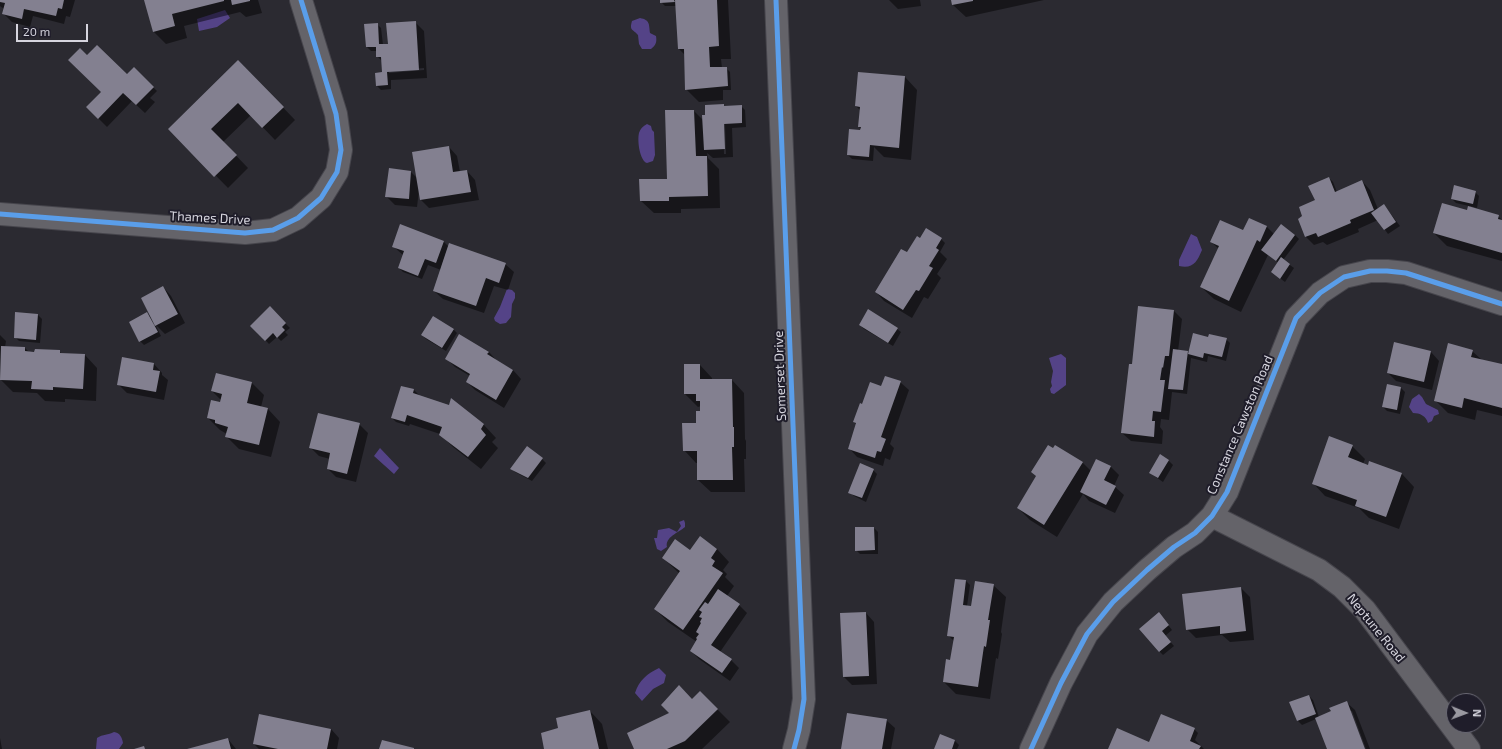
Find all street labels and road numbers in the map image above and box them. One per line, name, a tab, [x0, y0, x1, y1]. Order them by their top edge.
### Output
street label: Thames Drive	[169, 208, 251, 228]
street label: Somerset Drive	[771, 330, 789, 422]
street label: Constance Cawston Road	[1204, 353, 1276, 497]
street label: Neptune Road	[1344, 591, 1408, 665]

